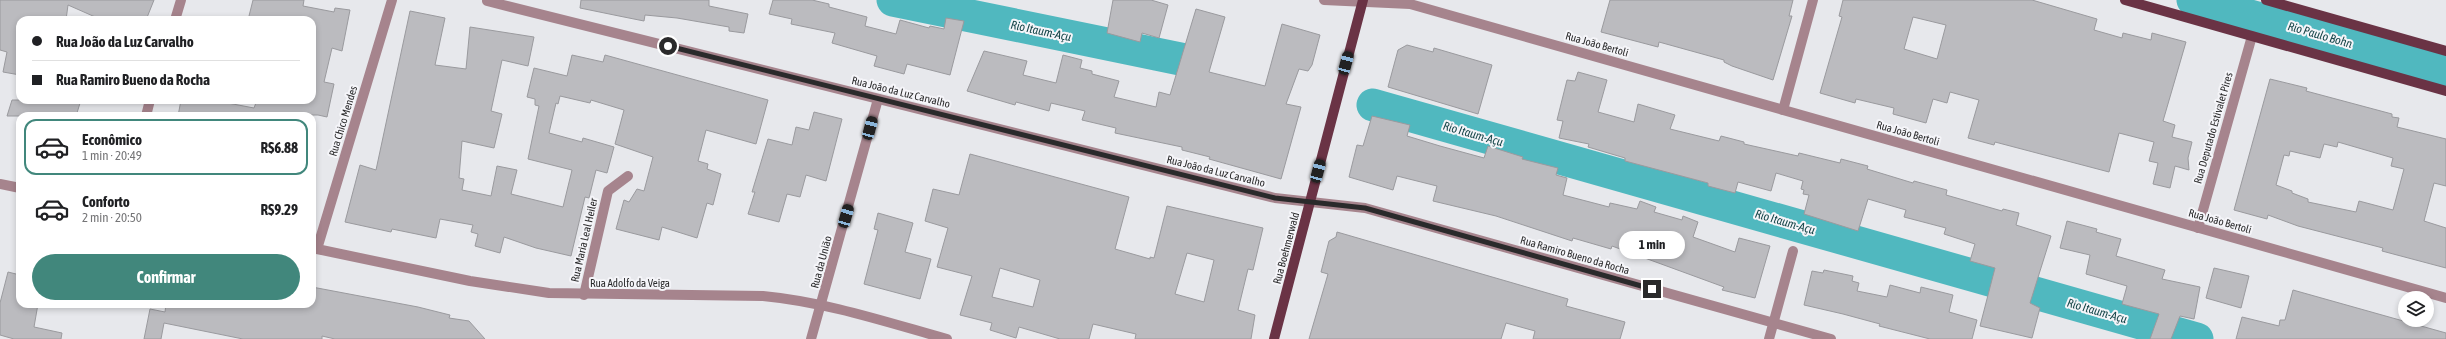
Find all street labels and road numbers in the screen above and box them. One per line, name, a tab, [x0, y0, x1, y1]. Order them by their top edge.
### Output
street label: Rua João Bertoli	[1564, 29, 1630, 59]
street label: Rua Deputado Estivalet Pires	[2191, 71, 2235, 185]
street label: Rua João da Luz Carvalho	[851, 74, 951, 110]
street label: Rua Chico Mendes	[327, 84, 359, 158]
street label: Rua João Bertoli	[1875, 118, 1941, 148]
street label: Rua João da Luz Carvalho	[1166, 153, 1266, 189]
street label: Rua Maria Leal Heiler	[568, 196, 600, 283]
street label: Rua João Bertoli	[2187, 206, 2253, 236]
street label: Rua Boehmerwald	[1271, 211, 1301, 285]
street label: Rua da União	[808, 234, 834, 290]
street label: Rua Ramiro Bueno da Rocha	[1519, 234, 1631, 276]
street label: Rua Adolfo da Veiga	[590, 277, 670, 289]

